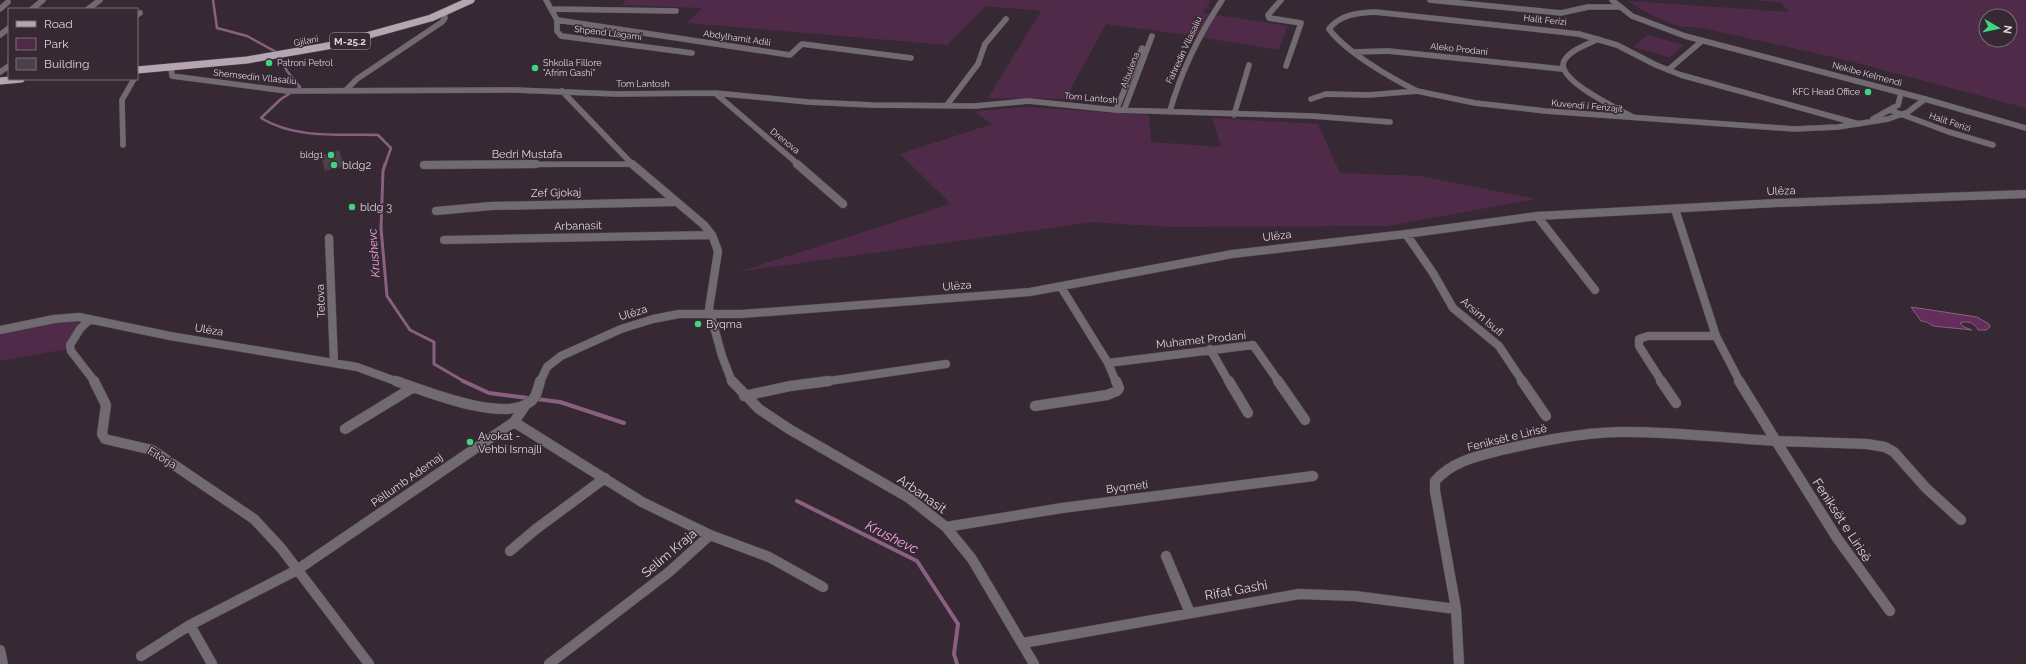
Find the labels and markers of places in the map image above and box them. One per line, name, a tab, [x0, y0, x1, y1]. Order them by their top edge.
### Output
marker: Patroni Petrol	[264, 58, 274, 68]
place label: Patroni Petrol	[277, 58, 333, 68]
place label: Shkolla Fillore "Afrim Gashi"	[543, 58, 602, 78]
marker: Shkolla Fillore "Afrim Gashi"	[530, 63, 540, 73]
place label: KFC Head Office	[1792, 87, 1861, 97]
marker: KFC Head Office	[1863, 87, 1873, 97]
place label: bldg1	[300, 150, 323, 160]
marker: bldg1	[326, 150, 336, 160]
place label: bldg2	[342, 159, 371, 172]
marker: bldg2	[329, 160, 339, 170]
place label: bldg 3	[360, 201, 392, 214]
marker: bldg 3	[347, 202, 357, 212]
place label: Byqma	[706, 318, 742, 331]
marker: Byqma	[693, 319, 703, 329]
place label: Avokat - Vehbi Ismajli	[478, 430, 542, 456]
marker: Avokat - Vehbi Ismajli	[465, 437, 475, 447]

